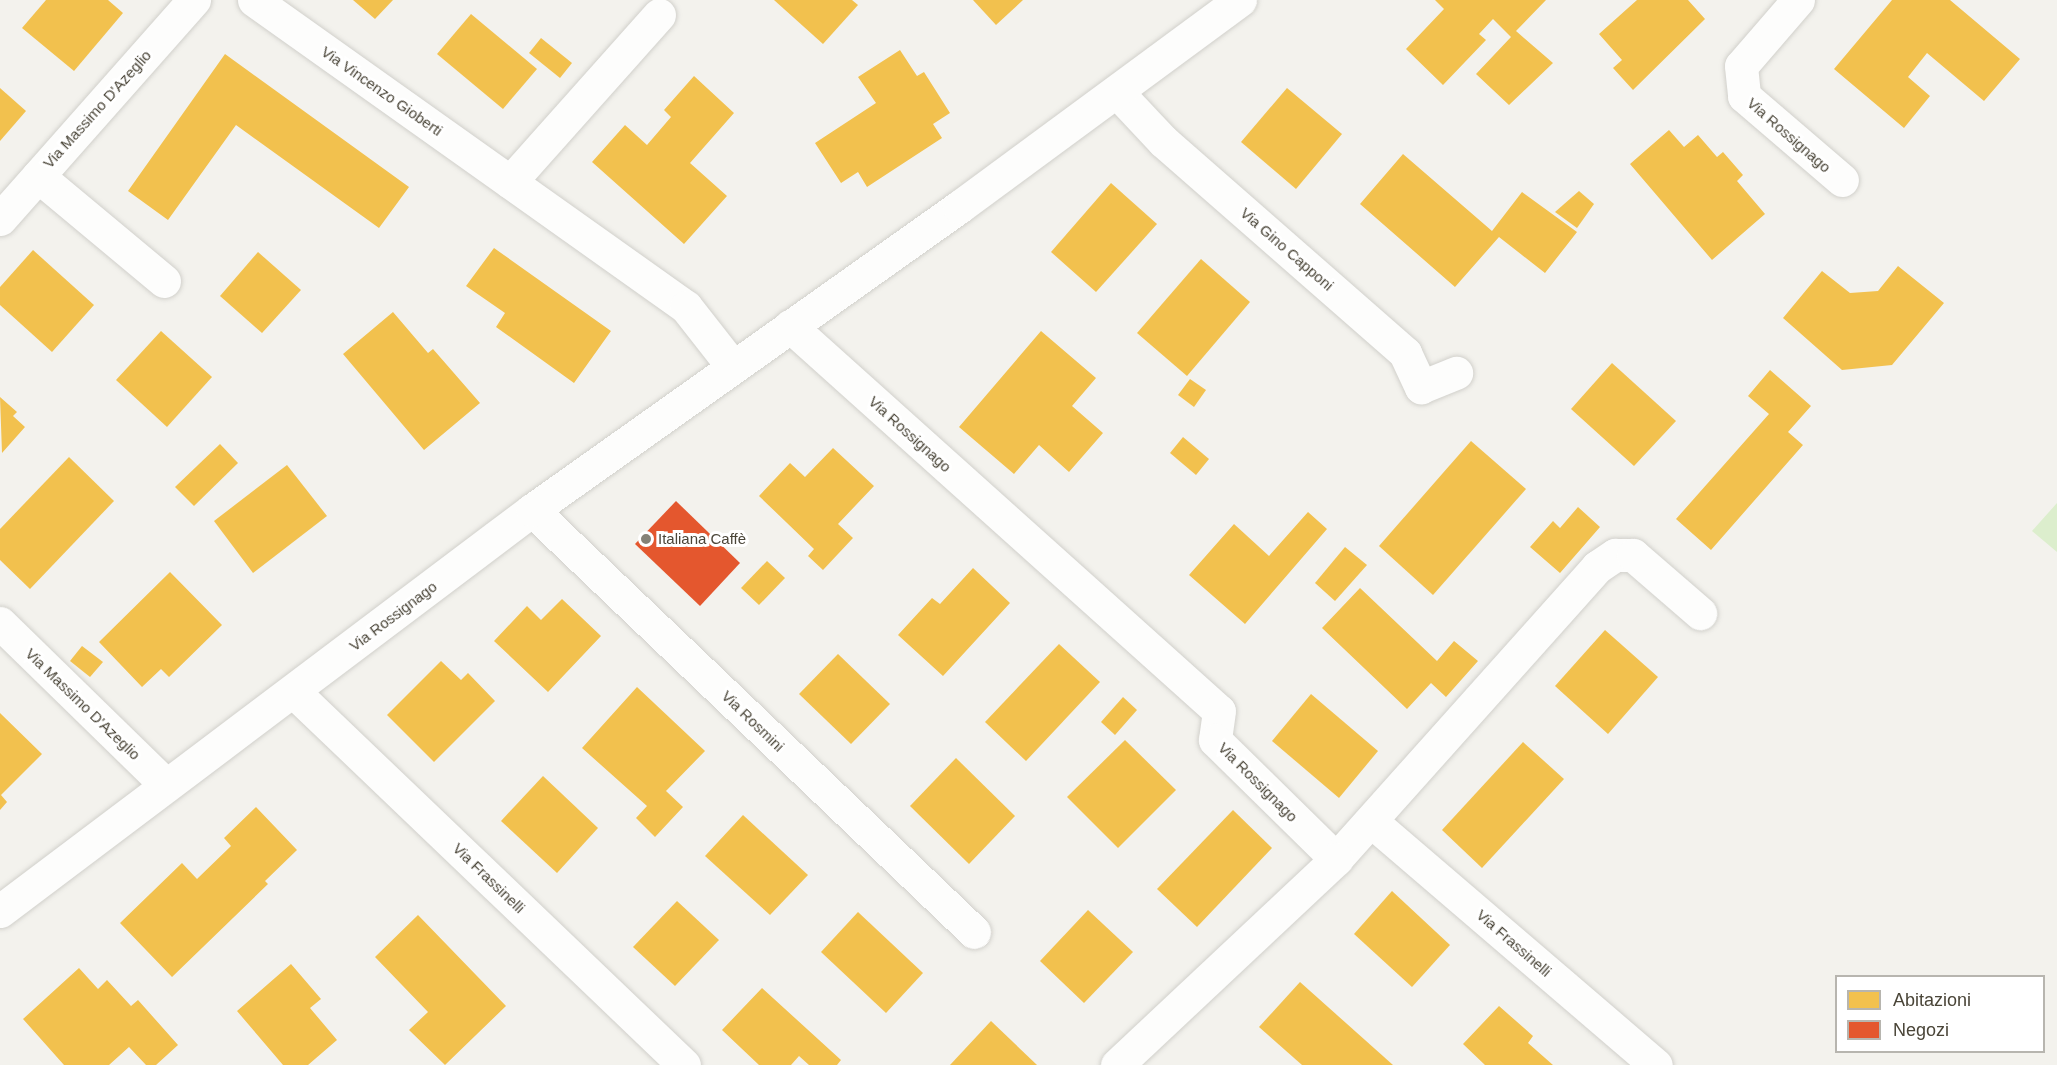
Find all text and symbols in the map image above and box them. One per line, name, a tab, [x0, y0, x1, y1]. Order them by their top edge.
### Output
street label: Via Vincenzo Gioberti	[318, 42, 446, 140]
street label: Via Massimo D'Azeglio	[39, 46, 155, 172]
street label: Via Rossignago	[1744, 94, 1834, 176]
street label: Via Gino Capponi	[1237, 204, 1337, 294]
street label: Via Rossignago	[865, 392, 955, 476]
place label: Italiana Caffè	[658, 530, 746, 548]
marker: Italiana Caffè	[639, 532, 653, 546]
street label: Via Rossignago	[346, 577, 440, 655]
street label: Via Massimo D'Azeglio	[22, 645, 144, 763]
street label: Via Rosmini	[718, 687, 788, 755]
street label: Via Rossignago	[1215, 739, 1301, 825]
street label: Via Frassinelli	[449, 839, 529, 917]
street label: Via Frassinelli	[1473, 906, 1555, 980]
legend	[1835, 975, 2045, 1053]
text: Abitazioni	[1893, 990, 1971, 1010]
text: Negozi	[1893, 1020, 1949, 1040]

